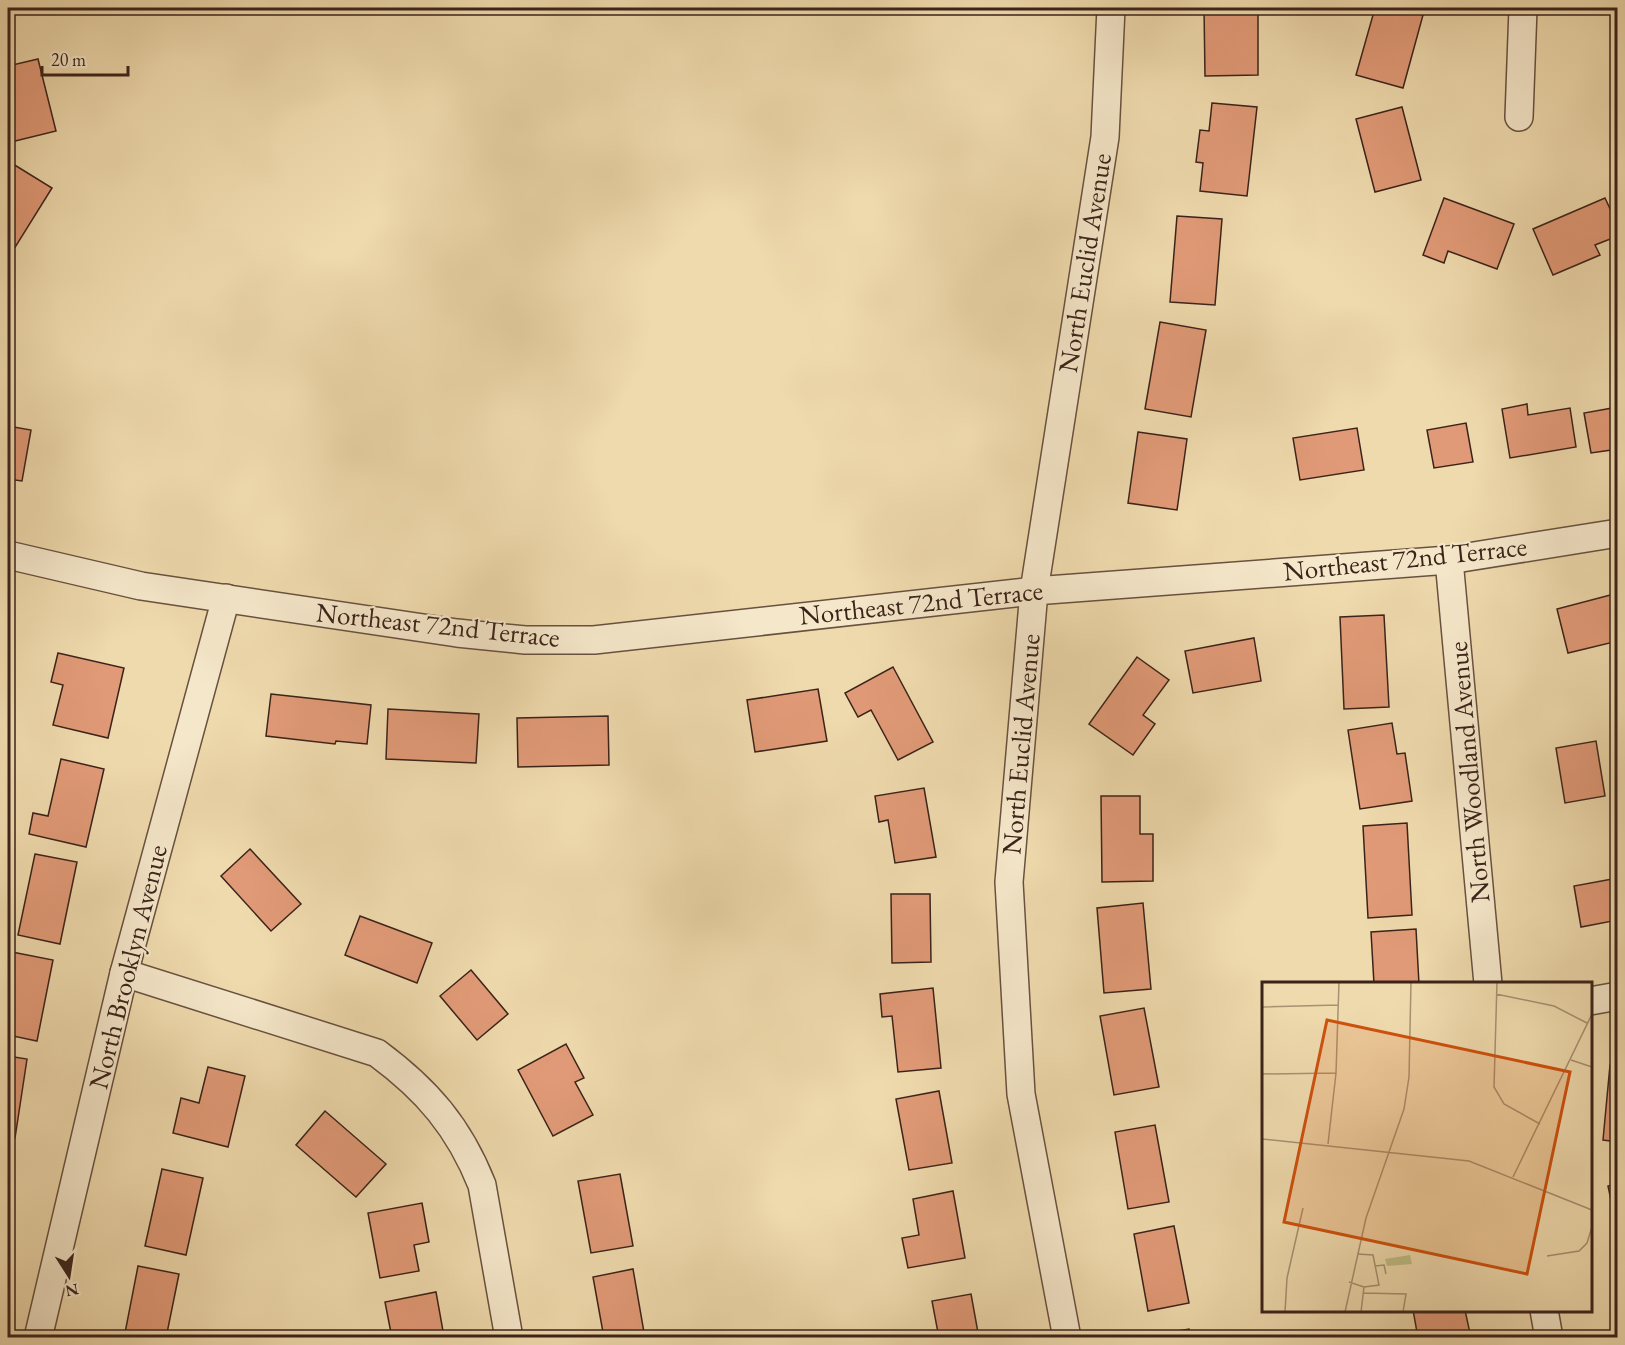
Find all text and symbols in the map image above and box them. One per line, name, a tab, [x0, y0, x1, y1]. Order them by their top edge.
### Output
scale bar	[42, 39, 128, 77]
text: 20 m	[51, 48, 86, 71]
street label: North Euclid Avenue	[1050, 151, 1119, 375]
street label: Northeast 72nd Terrace	[1281, 528, 1529, 589]
street label: Northeast 72nd Terrace	[797, 572, 1045, 633]
street label: Northeast 72nd Terrace	[314, 594, 562, 655]
street label: North Euclid Avenue	[993, 632, 1048, 856]
street label: North Woodland Avenue	[1440, 640, 1497, 904]
street label: North Brooklyn Avenue	[80, 841, 175, 1093]
inset map	[1262, 982, 1592, 1312]
north arrow	[39, 1246, 99, 1306]
text: N	[63, 1279, 81, 1302]

